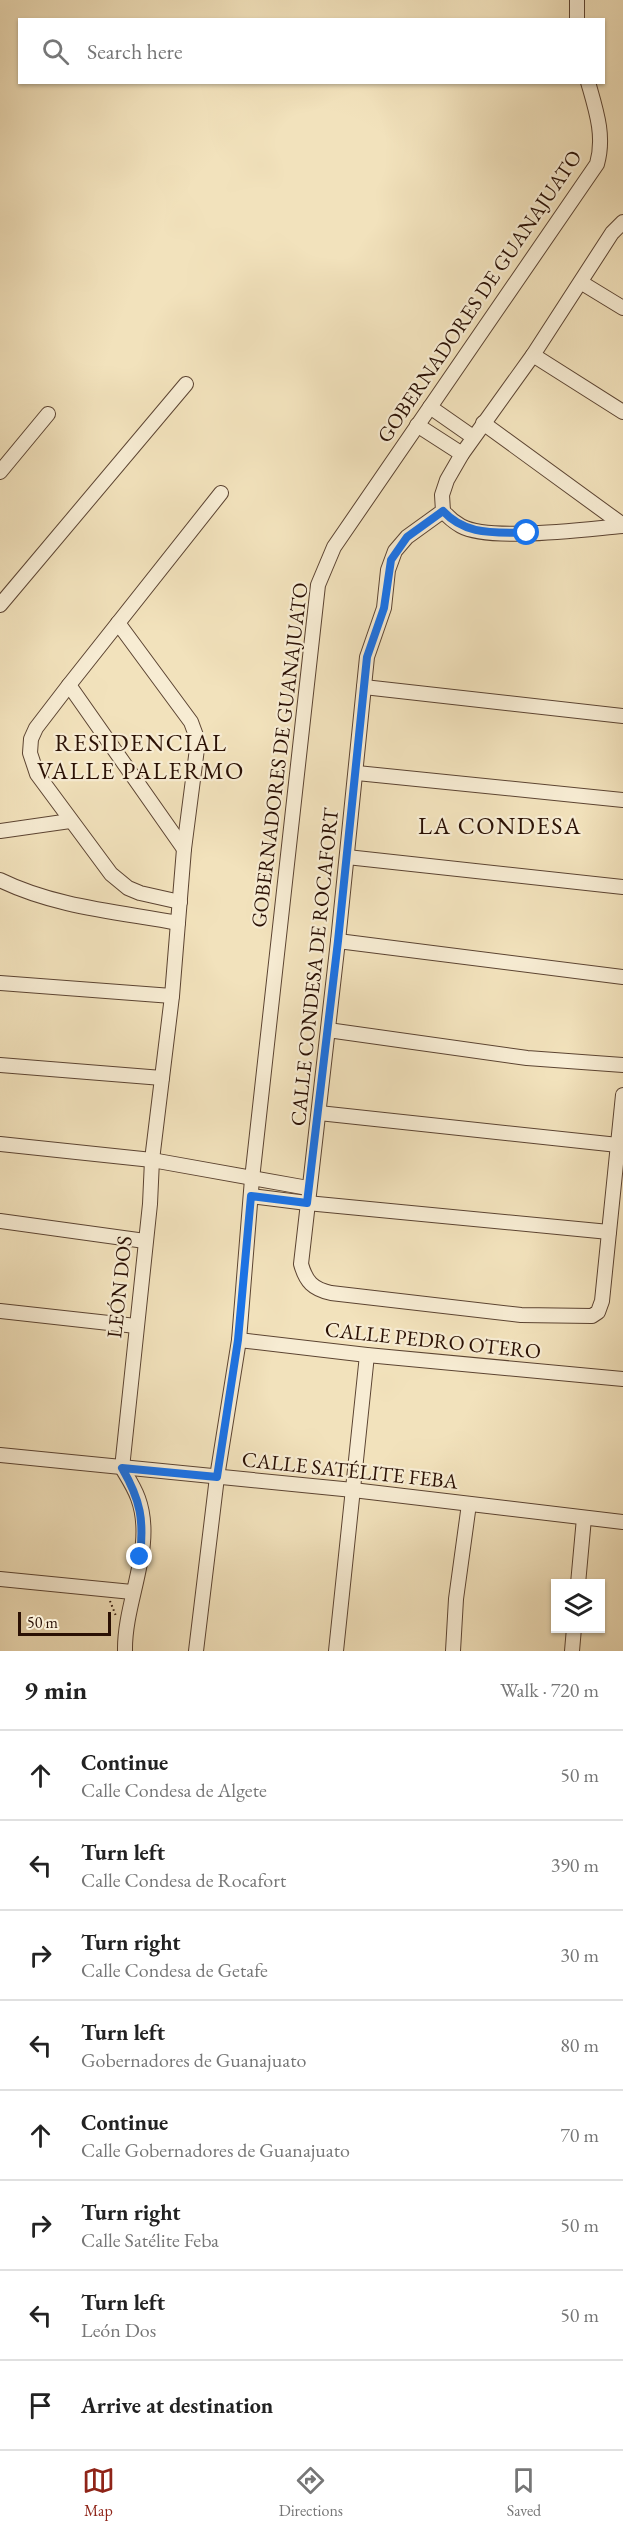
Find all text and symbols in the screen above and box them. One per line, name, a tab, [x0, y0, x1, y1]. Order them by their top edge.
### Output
search box	[18, 18, 605, 84]
icon: search	[39, 35, 72, 68]
text: Search here	[87, 37, 182, 66]
street label: GOBERNADORES DE GUANAJUATO	[371, 144, 587, 448]
route start	[513, 519, 539, 545]
street label: GOBERNADORES DE GUANAJUATO	[244, 581, 314, 929]
district label: RESIDENCIAL VALLE PALERMO	[37, 727, 245, 786]
street label: CALLE CONDESA DE ROCAFORT	[284, 806, 344, 1127]
district label: LA CONDESA	[418, 810, 582, 841]
street label: LEÓN DOS	[100, 1235, 138, 1339]
street label: CALLE PEDRO OTERO	[324, 1315, 542, 1365]
street label: CALLE SATÉLITE FEBA	[241, 1445, 460, 1495]
route end	[126, 1543, 152, 1569]
map controls	[551, 1579, 605, 1633]
button: layers	[551, 1579, 605, 1633]
scale bar	[18, 1609, 111, 1636]
text: 50 m	[27, 1612, 58, 1633]
text: 9 min	[24, 1673, 87, 1707]
text: Walk · 720 m	[500, 1677, 599, 1703]
text: Continue	[81, 1748, 168, 1777]
icon: ahead	[24, 1759, 57, 1792]
text: 50 m	[560, 1762, 599, 1788]
text: Calle Condesa de Algete	[81, 1777, 267, 1803]
text: Turn left	[81, 1838, 165, 1867]
icon: left	[24, 1849, 57, 1882]
text: 390 m	[551, 1852, 599, 1878]
text: Calle Condesa de Rocafort	[81, 1867, 286, 1893]
text: Turn right	[81, 1928, 180, 1957]
icon: right	[24, 1939, 57, 1972]
text: 30 m	[560, 1942, 599, 1968]
text: Calle Condesa de Getafe	[81, 1957, 268, 1983]
text: Turn left	[81, 2018, 165, 2047]
icon: left	[24, 2029, 57, 2062]
text: 80 m	[560, 2032, 599, 2058]
text: Gobernadores de Guanajuato	[81, 2047, 306, 2073]
text: Continue	[81, 2108, 168, 2137]
icon: ahead	[24, 2119, 57, 2152]
text: 70 m	[560, 2122, 599, 2148]
text: Calle Gobernadores de Guanajuato	[81, 2137, 350, 2163]
text: Turn right	[81, 2198, 180, 2227]
icon: right	[24, 2209, 57, 2242]
text: 50 m	[560, 2212, 599, 2238]
text: Calle Satélite Feba	[81, 2227, 219, 2253]
text: Turn left	[81, 2288, 165, 2317]
icon: left	[24, 2299, 57, 2332]
text: 50 m	[560, 2302, 599, 2328]
text: León Dos	[81, 2317, 156, 2343]
icon: arrive	[24, 2389, 57, 2422]
text: Arrive at destination	[81, 2391, 273, 2420]
tab: Map	[82, 2464, 115, 2521]
tab: Directions	[279, 2464, 343, 2521]
tab: Saved	[507, 2464, 541, 2521]

